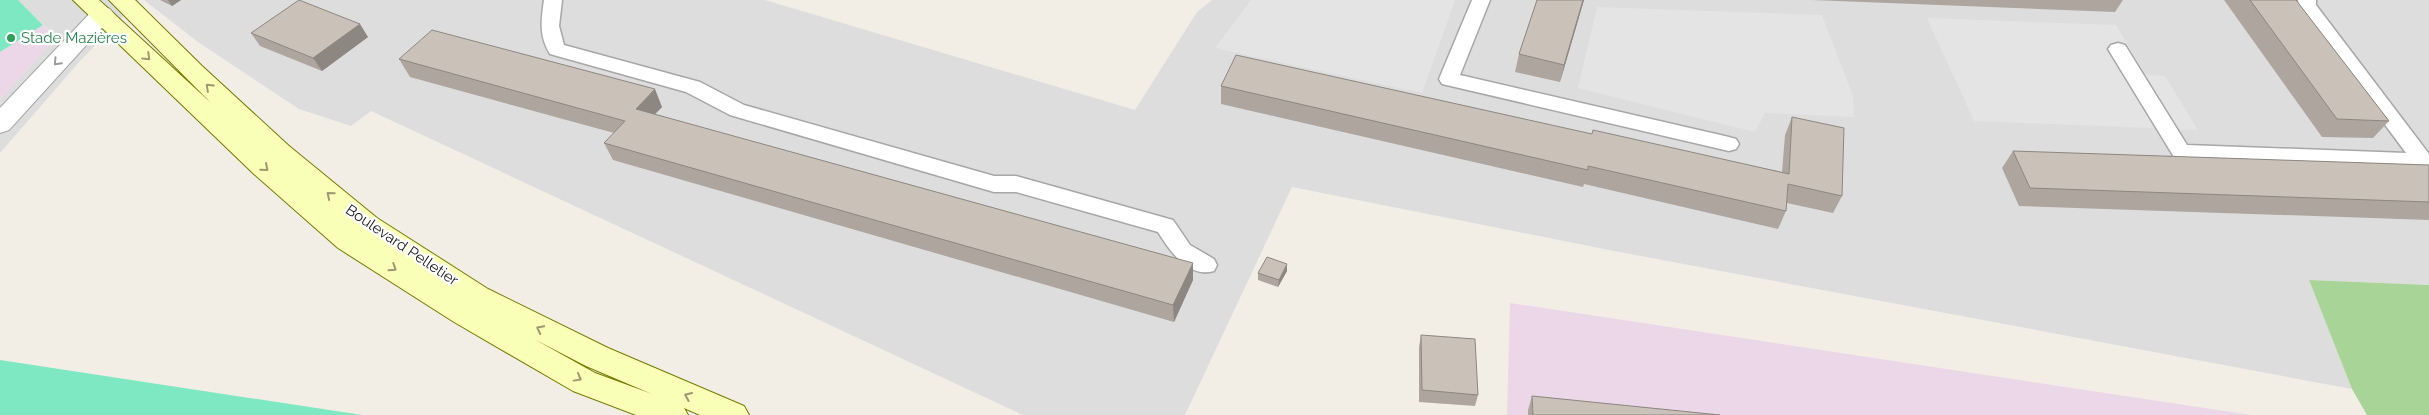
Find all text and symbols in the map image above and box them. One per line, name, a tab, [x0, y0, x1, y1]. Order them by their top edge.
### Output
place label: Stade Mazières	[21, 29, 127, 47]
marker: Stade Mazières	[5, 32, 17, 44]
one-way arrow	[141, 51, 150, 60]
one-way arrow	[54, 57, 63, 66]
one-way arrow	[205, 84, 214, 93]
one-way arrow	[259, 163, 268, 171]
one-way arrow	[327, 192, 336, 200]
street label: Boulevard Pelletier	[342, 201, 462, 290]
one-way arrow	[387, 262, 396, 272]
one-way arrow	[537, 325, 546, 335]
one-way arrow	[572, 371, 581, 381]
one-way arrow	[684, 391, 693, 402]

